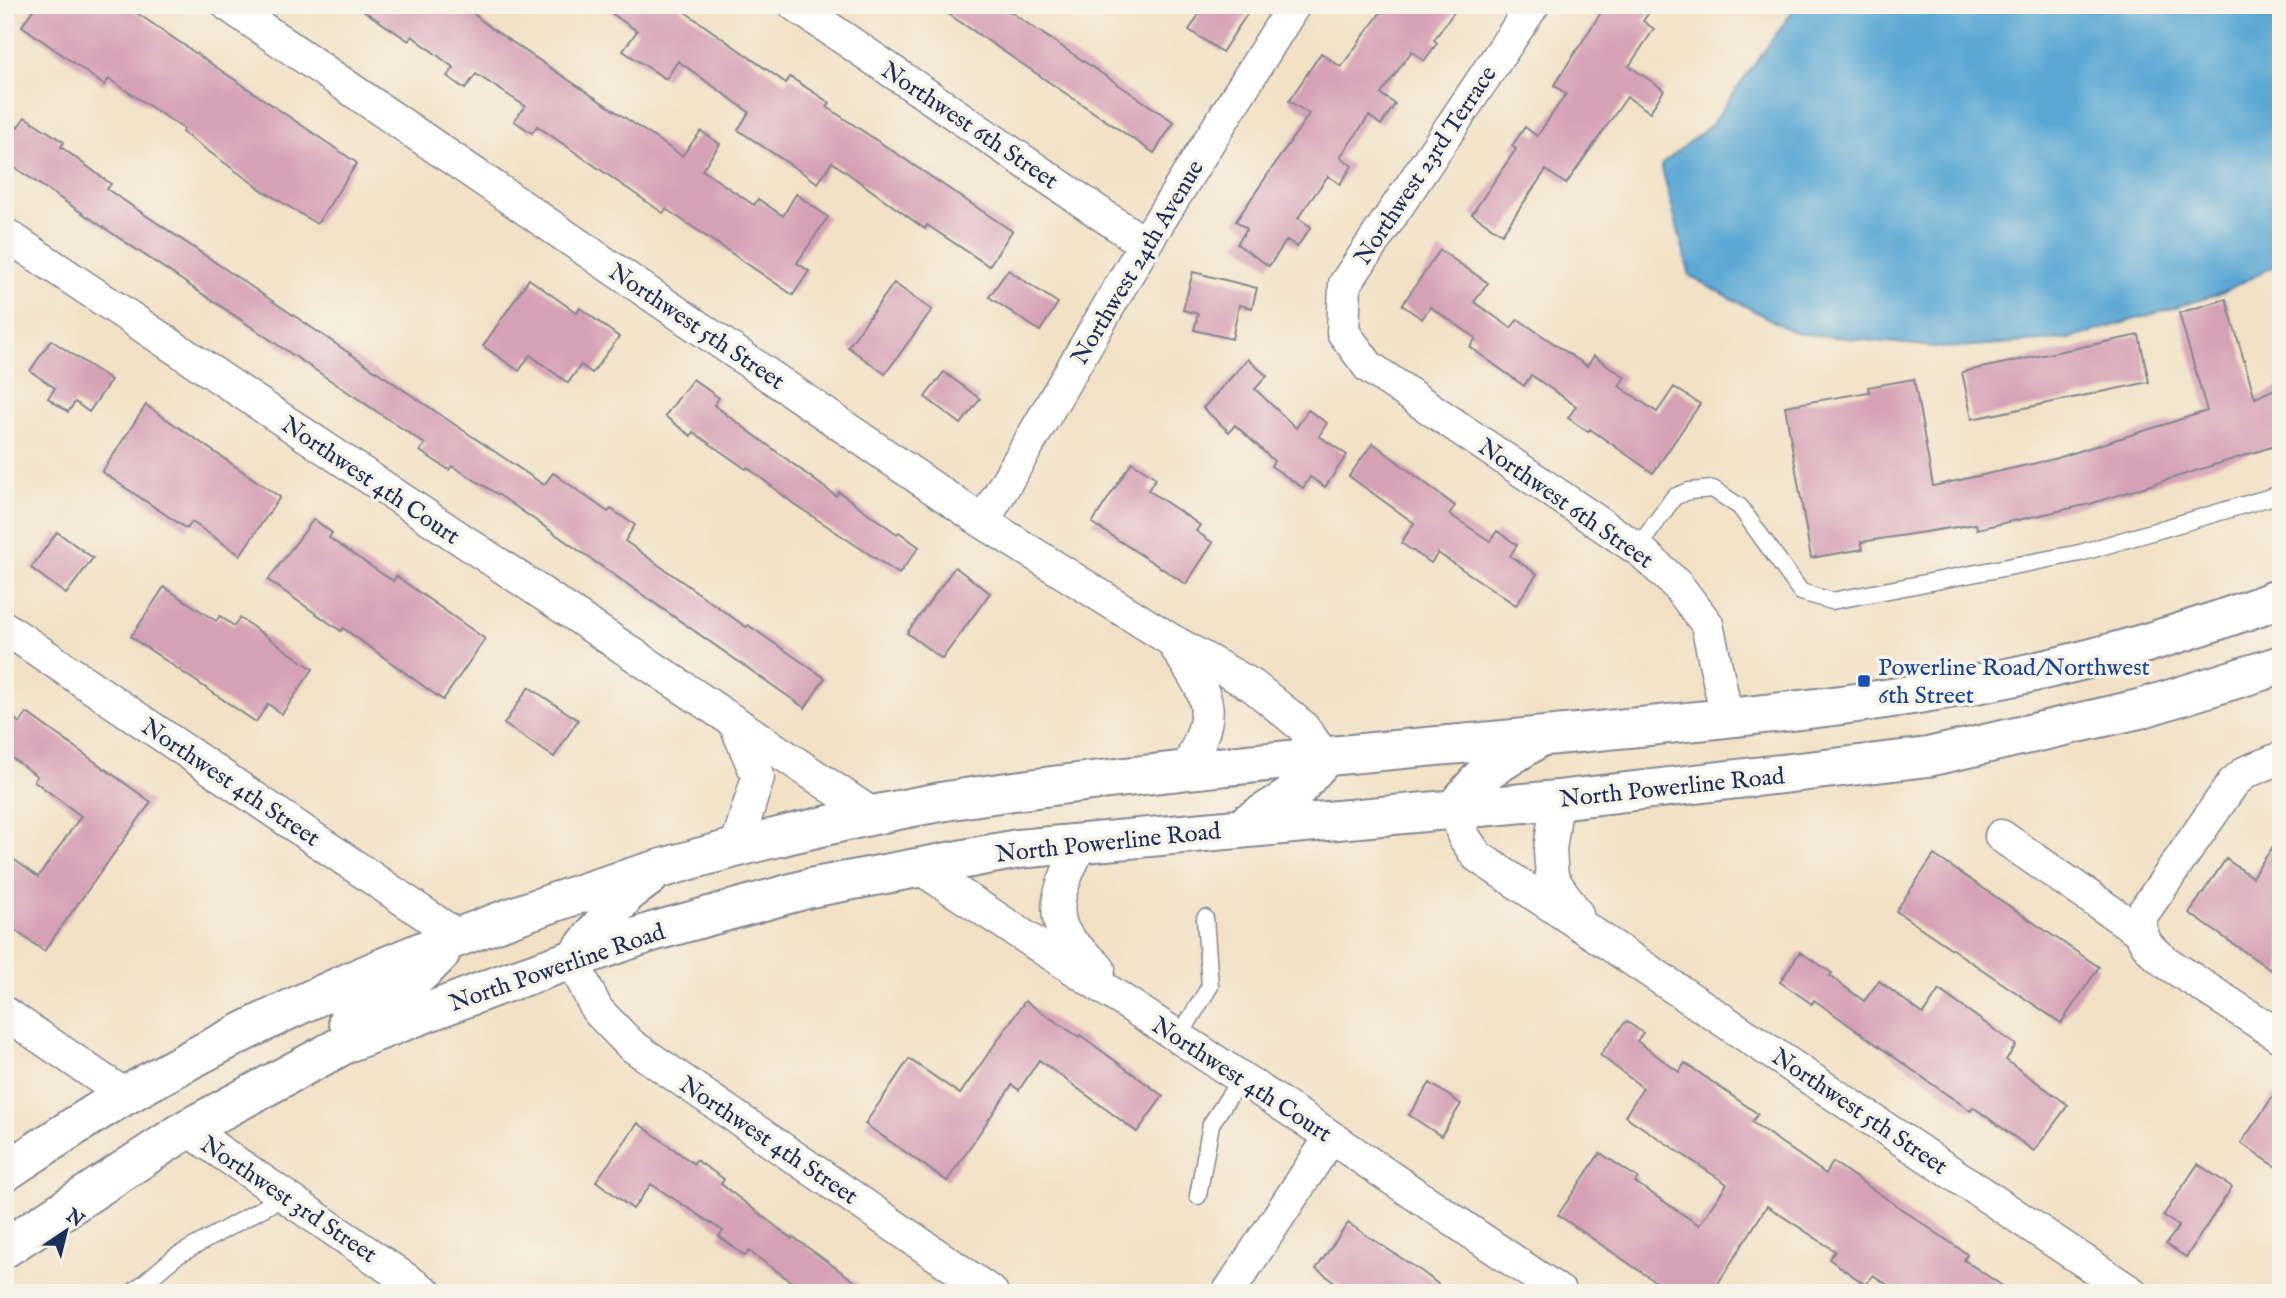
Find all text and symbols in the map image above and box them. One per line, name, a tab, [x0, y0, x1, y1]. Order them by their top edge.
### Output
street label: Northwest 6th Street	[875, 56, 1064, 197]
street label: Northwest 23rd Terrace	[1348, 60, 1504, 271]
street label: Northwest 24th Avenue	[1065, 155, 1212, 371]
street label: Northwest 5th Street	[602, 257, 790, 398]
street label: Northwest 4th Court	[275, 410, 465, 552]
street label: Northwest 6th Street	[1471, 432, 1659, 576]
place label: Powerline Road/Northwest 6th Street	[1878, 653, 2150, 712]
marker: Powerline Road/Northwest 6th Street	[1856, 673, 1872, 689]
street label: Northwest 4th Street	[135, 712, 325, 854]
street label: North Powerline Road	[1558, 761, 1786, 816]
street label: North Powerline Road	[994, 816, 1222, 871]
street label: North Powerline Road	[446, 917, 670, 1020]
street label: Northwest 4th Court	[1145, 1010, 1337, 1150]
street label: Northwest 5th Street	[1765, 1042, 1953, 1183]
street label: Northwest 4th Street	[673, 1070, 863, 1212]
street label: Northwest 3rd Street	[194, 1130, 382, 1271]
north arrow	[32, 1196, 102, 1266]
text: N	[60, 1204, 89, 1234]

